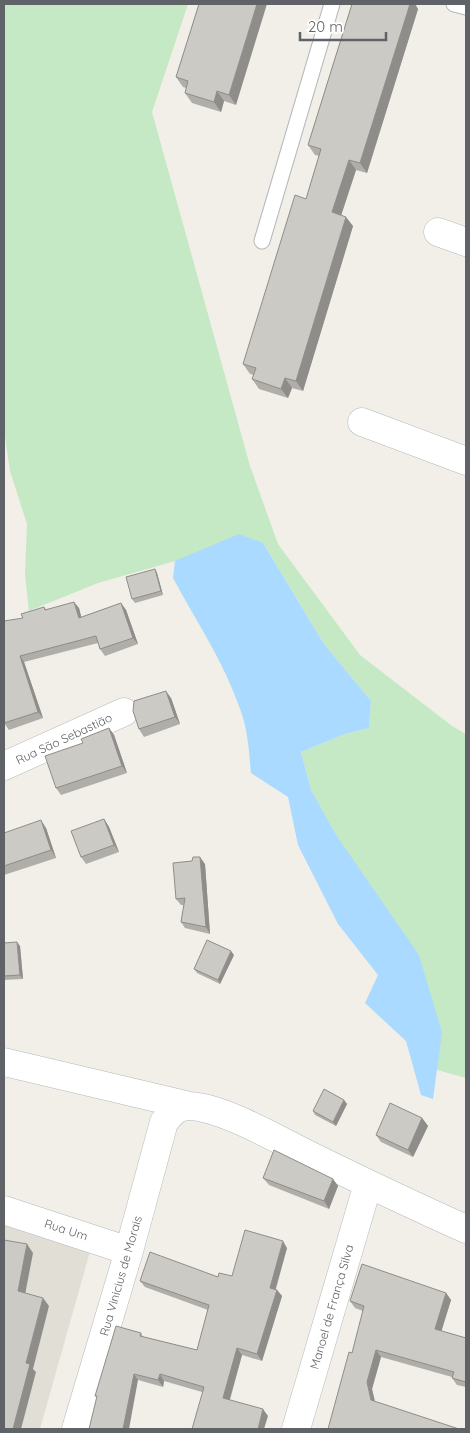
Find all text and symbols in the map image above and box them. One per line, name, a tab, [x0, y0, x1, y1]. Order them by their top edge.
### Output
scale bar	[300, 10, 386, 42]
text: 20 m	[308, 17, 343, 36]
street label: Rua São Sebastião	[13, 710, 114, 767]
street label: Rua Vinicius de Morais	[96, 1214, 145, 1338]
street label: Rua Um	[43, 1215, 90, 1244]
street label: Manoel de França Silva	[307, 1243, 357, 1371]

